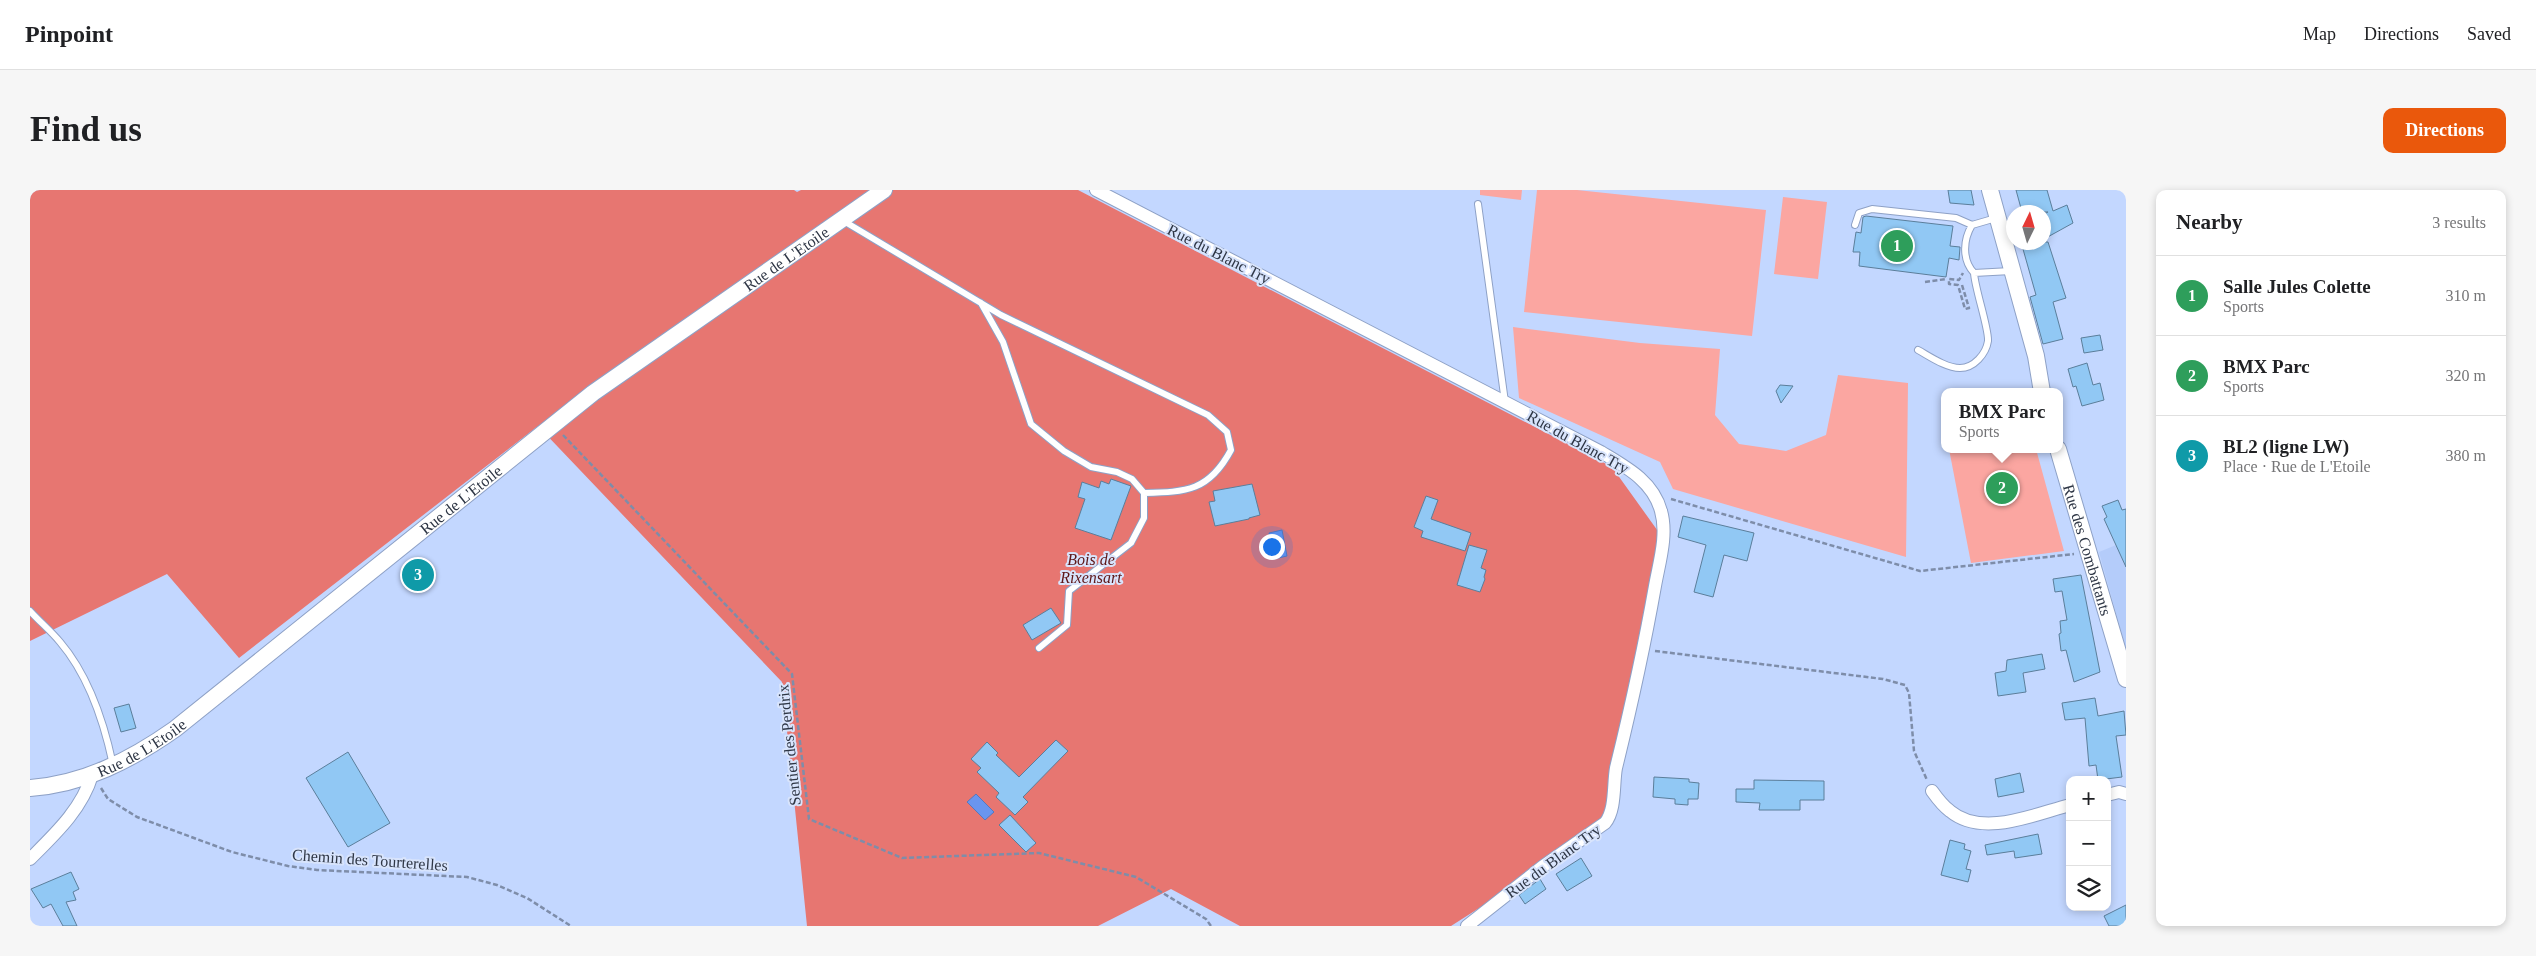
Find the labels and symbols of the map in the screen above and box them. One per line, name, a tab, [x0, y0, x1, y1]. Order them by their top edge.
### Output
north arrow	[2006, 205, 2051, 250]
street label: Rue du Blanc Try	[1164, 221, 1273, 288]
street label: Rue de L'Etoile	[740, 223, 832, 294]
pin: 1	[1881, 227, 1913, 265]
street label: Rue du Blanc Try	[1524, 407, 1632, 478]
street label: Rue de L'Etoile	[416, 461, 505, 537]
pin: 2	[1986, 469, 2018, 507]
street label: Rue des Combattants	[2060, 482, 2115, 617]
your location	[1259, 534, 1285, 560]
park label: Bois de Rixensart	[1059, 551, 1122, 586]
pin: 3	[402, 556, 434, 594]
street label: Sentier des Perdrix	[774, 684, 804, 806]
street label: Rue de L'Etoile	[95, 715, 189, 780]
street label: Rue du Blanc Try	[1502, 821, 1604, 902]
street label: Chemin des Tourterelles	[292, 846, 448, 874]

